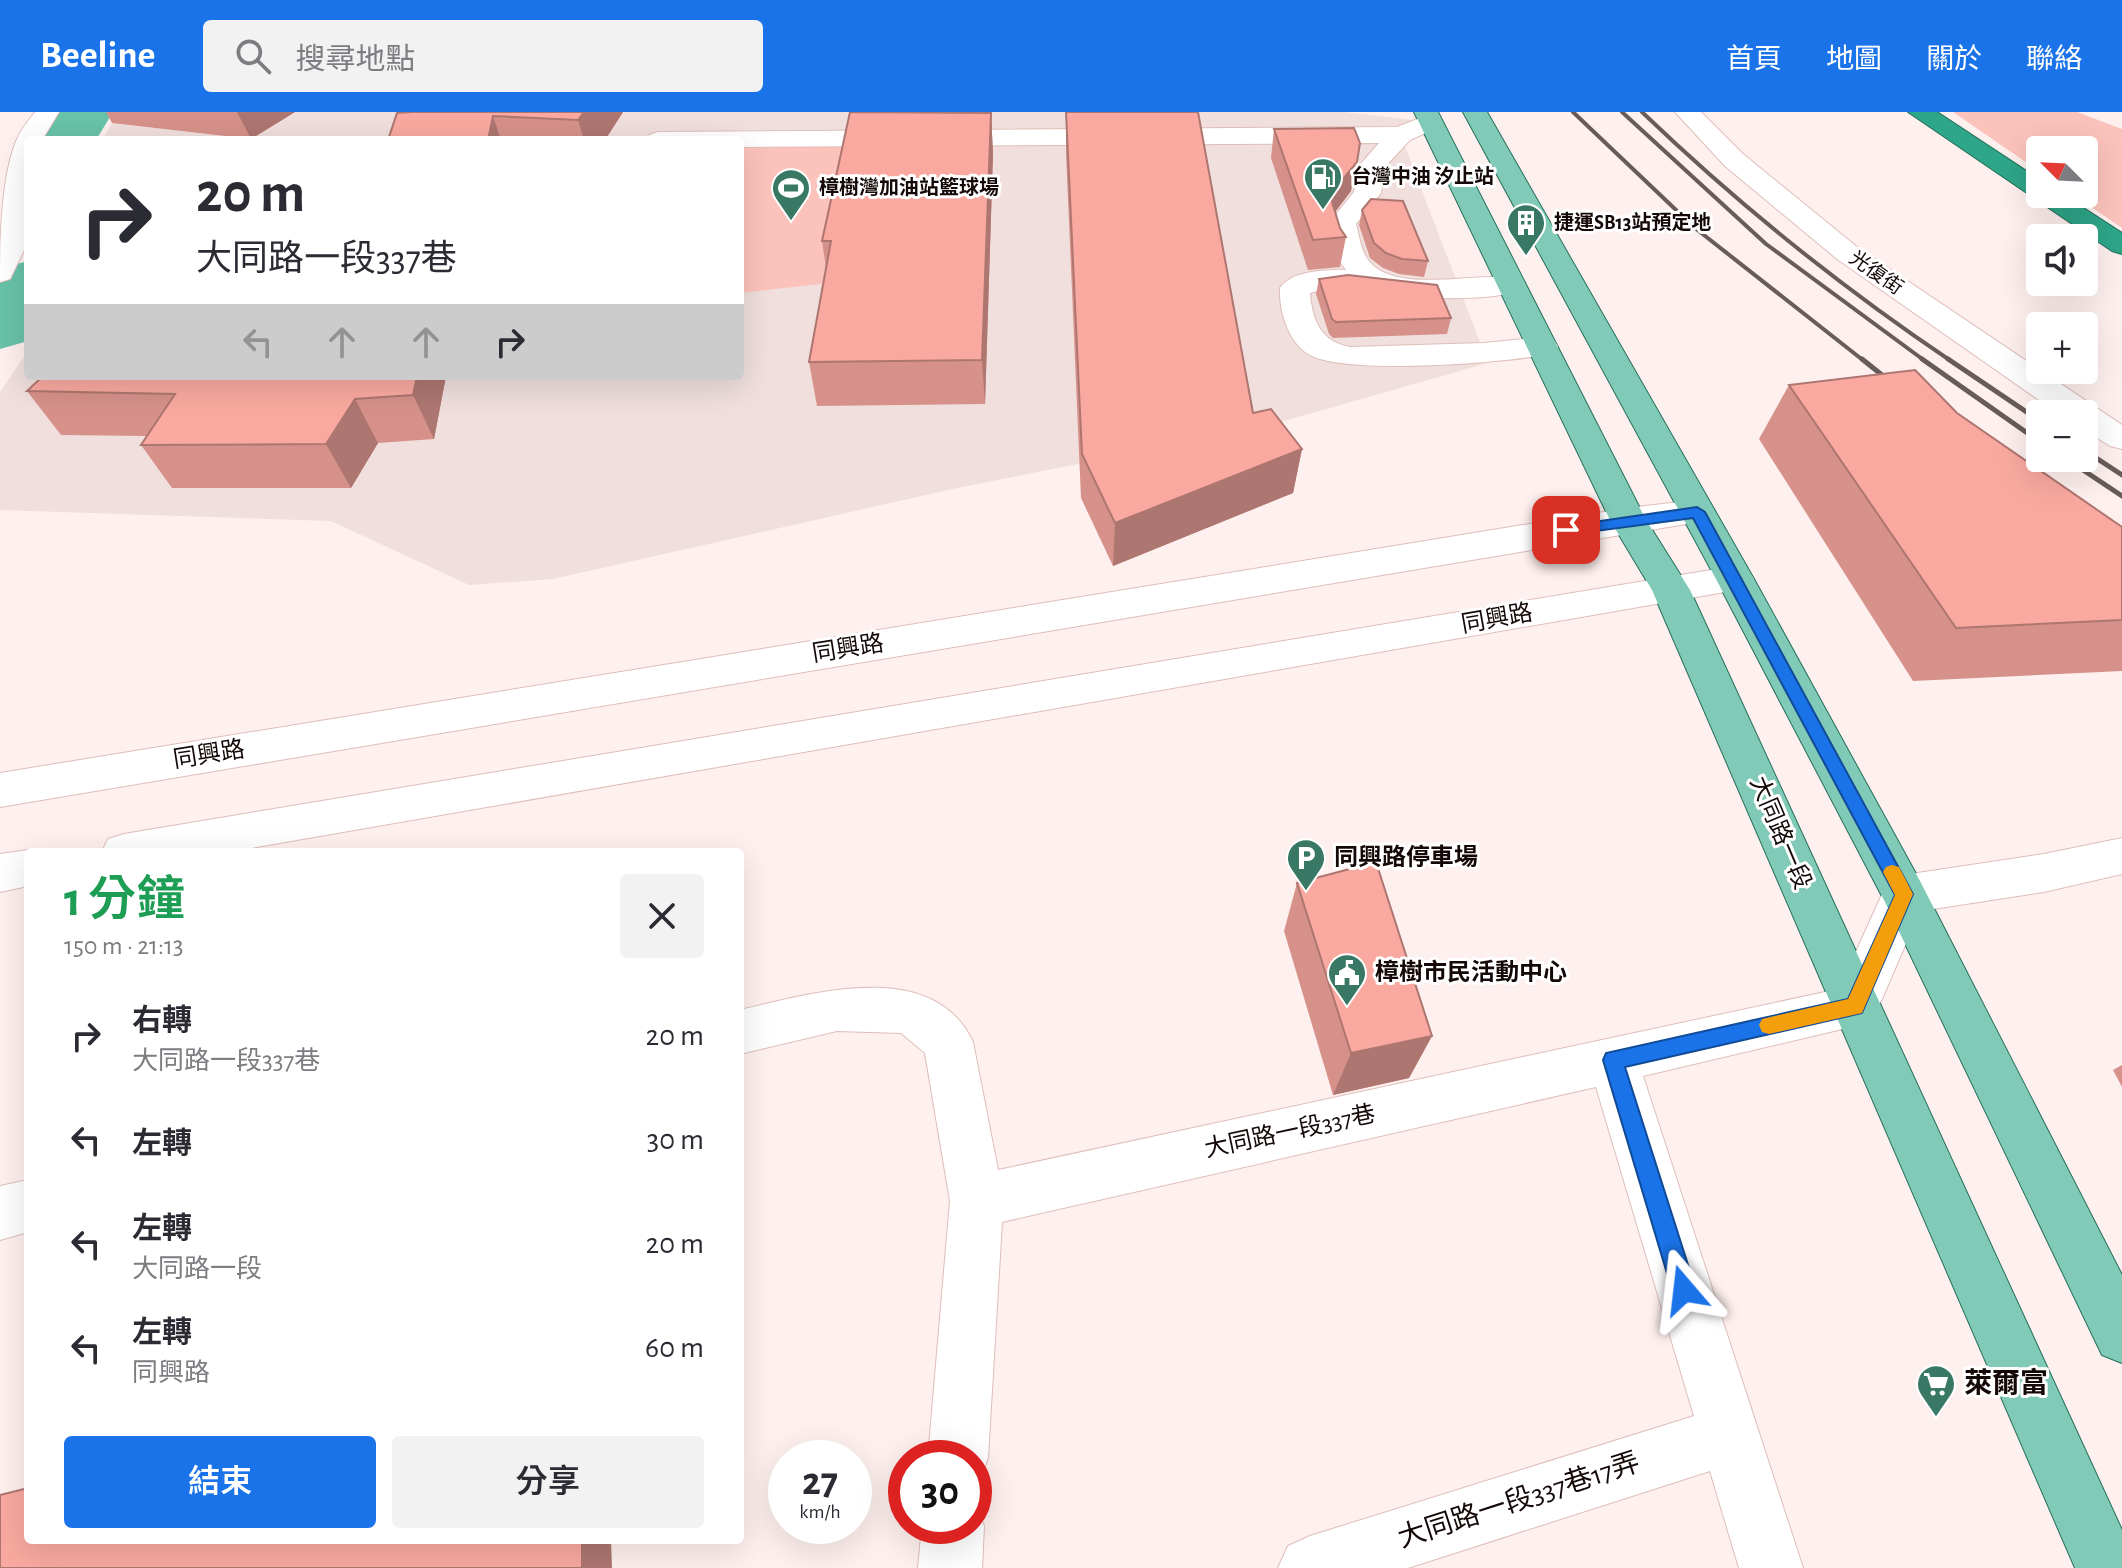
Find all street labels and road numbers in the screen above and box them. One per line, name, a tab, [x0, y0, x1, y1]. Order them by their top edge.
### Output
street label: 光復街	[1846, 247, 1907, 298]
street label: 同興路	[1459, 599, 1535, 637]
street label: 同興路	[810, 630, 885, 666]
street label: 同興路	[171, 736, 246, 772]
street label: 大同路一段	[1746, 772, 1816, 893]
street label: 大同路一段337巷	[1202, 1100, 1377, 1162]
street label: 大同路一段337巷17弄	[1394, 1447, 1643, 1553]

